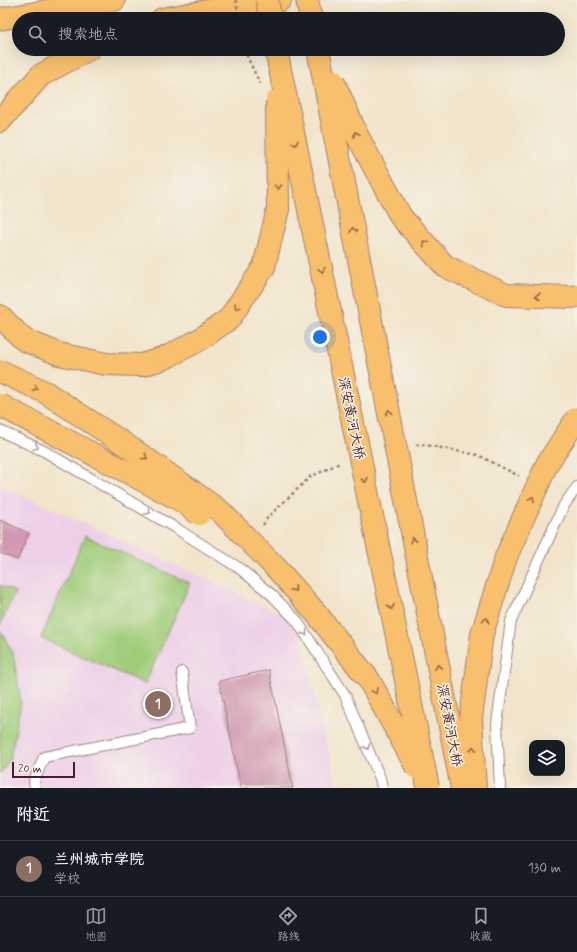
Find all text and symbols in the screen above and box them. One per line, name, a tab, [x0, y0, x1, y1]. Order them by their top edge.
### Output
search box	[12, 12, 565, 56]
icon: search	[26, 23, 48, 45]
text: 搜索地点	[58, 25, 118, 45]
one-way arrow	[353, 130, 361, 138]
one-way arrow	[291, 140, 299, 146]
one-way arrow	[274, 184, 282, 190]
one-way arrow	[349, 226, 358, 233]
one-way arrow	[423, 241, 430, 248]
one-way arrow	[317, 267, 325, 273]
one-way arrow	[535, 292, 541, 300]
one-way arrow	[235, 302, 242, 309]
your location	[310, 327, 330, 347]
street label: 深安黄河大桥	[333, 375, 369, 461]
one-way arrow	[31, 383, 38, 390]
one-way arrow	[385, 409, 393, 415]
one-way arrow	[31, 442, 39, 450]
one-way arrow	[140, 452, 147, 459]
one-way arrow	[360, 477, 368, 483]
one-way arrow	[527, 495, 535, 502]
one-way arrow	[144, 507, 151, 514]
one-way arrow	[410, 537, 418, 543]
one-way arrow	[290, 584, 297, 591]
one-way arrow	[386, 604, 394, 610]
one-way arrow	[481, 617, 490, 624]
one-way arrow	[300, 629, 308, 636]
one-way arrow	[435, 664, 443, 670]
street label: 深安黄河大桥	[432, 682, 466, 768]
one-way arrow	[370, 686, 377, 694]
pin: 1	[145, 689, 171, 719]
map controls	[529, 740, 565, 776]
button: layers	[529, 740, 565, 776]
one-way arrow	[362, 743, 370, 750]
one-way arrow	[468, 746, 477, 752]
scale bar	[12, 760, 75, 779]
text: 20 m	[18, 762, 41, 776]
text: 附近	[16, 804, 50, 826]
text: 兰州城市学院	[54, 850, 144, 870]
text: 1	[26, 860, 32, 877]
text: 130 m	[528, 860, 561, 877]
text: 学校	[54, 871, 80, 888]
tab: 地图	[85, 905, 107, 944]
tab: 路线	[277, 905, 299, 944]
tab: 收藏	[470, 905, 492, 944]

